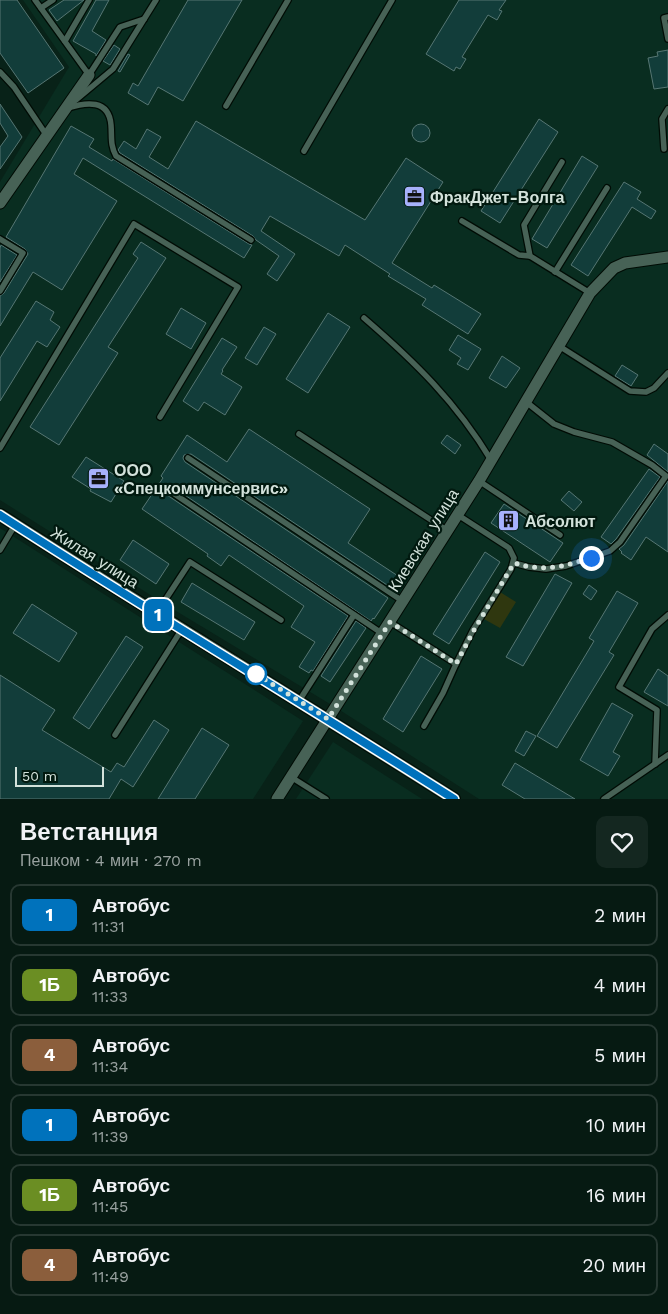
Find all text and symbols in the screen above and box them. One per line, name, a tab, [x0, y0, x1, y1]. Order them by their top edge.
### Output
office icon: ФракДжет-Волга	[402, 185, 426, 209]
place label: ФракДжет-Волга	[430, 188, 565, 207]
place label: ООО «Спецкоммунсервис»	[114, 461, 288, 498]
office icon: ООО «Спецкоммунсервис»	[86, 467, 110, 491]
street label: Киевская улица	[384, 485, 463, 595]
building icon: Абсолют	[497, 509, 521, 533]
place label: Абсолют	[525, 512, 596, 531]
street label: Жилая улица	[47, 523, 142, 592]
your location	[579, 546, 604, 571]
line badge: 1	[142, 599, 174, 631]
text: 1	[154, 604, 162, 625]
unlabelled marker	[245, 663, 267, 685]
scale bar	[15, 764, 104, 787]
text: 50 m	[22, 768, 57, 784]
button: heart	[596, 816, 648, 868]
text: Ветстанция	[20, 818, 158, 846]
text: Пешком · 4 мин · 270 m	[20, 851, 202, 870]
text: Автобус	[92, 894, 170, 917]
text: 1	[46, 904, 53, 925]
text: 2 мин	[594, 904, 646, 927]
text: 11:31	[92, 917, 125, 936]
text: Автобус	[92, 964, 170, 987]
text: 1Б	[39, 974, 60, 995]
text: 4 мин	[594, 974, 646, 997]
text: 11:33	[92, 987, 128, 1006]
text: Автобус	[92, 1034, 170, 1057]
text: 4	[44, 1044, 55, 1065]
text: 5 мин	[594, 1044, 646, 1067]
text: 11:34	[92, 1057, 128, 1076]
text: Автобус	[92, 1104, 170, 1127]
text: 1	[46, 1114, 53, 1135]
text: 10 мин	[586, 1114, 646, 1137]
text: 11:39	[92, 1127, 128, 1146]
text: Автобус	[92, 1174, 170, 1197]
text: 1Б	[39, 1184, 60, 1205]
text: 16 мин	[586, 1184, 646, 1207]
text: 11:45	[92, 1197, 128, 1216]
text: Автобус	[92, 1244, 170, 1267]
text: 4	[44, 1254, 55, 1275]
text: 20 мин	[582, 1254, 646, 1277]
text: 11:49	[92, 1267, 129, 1286]

